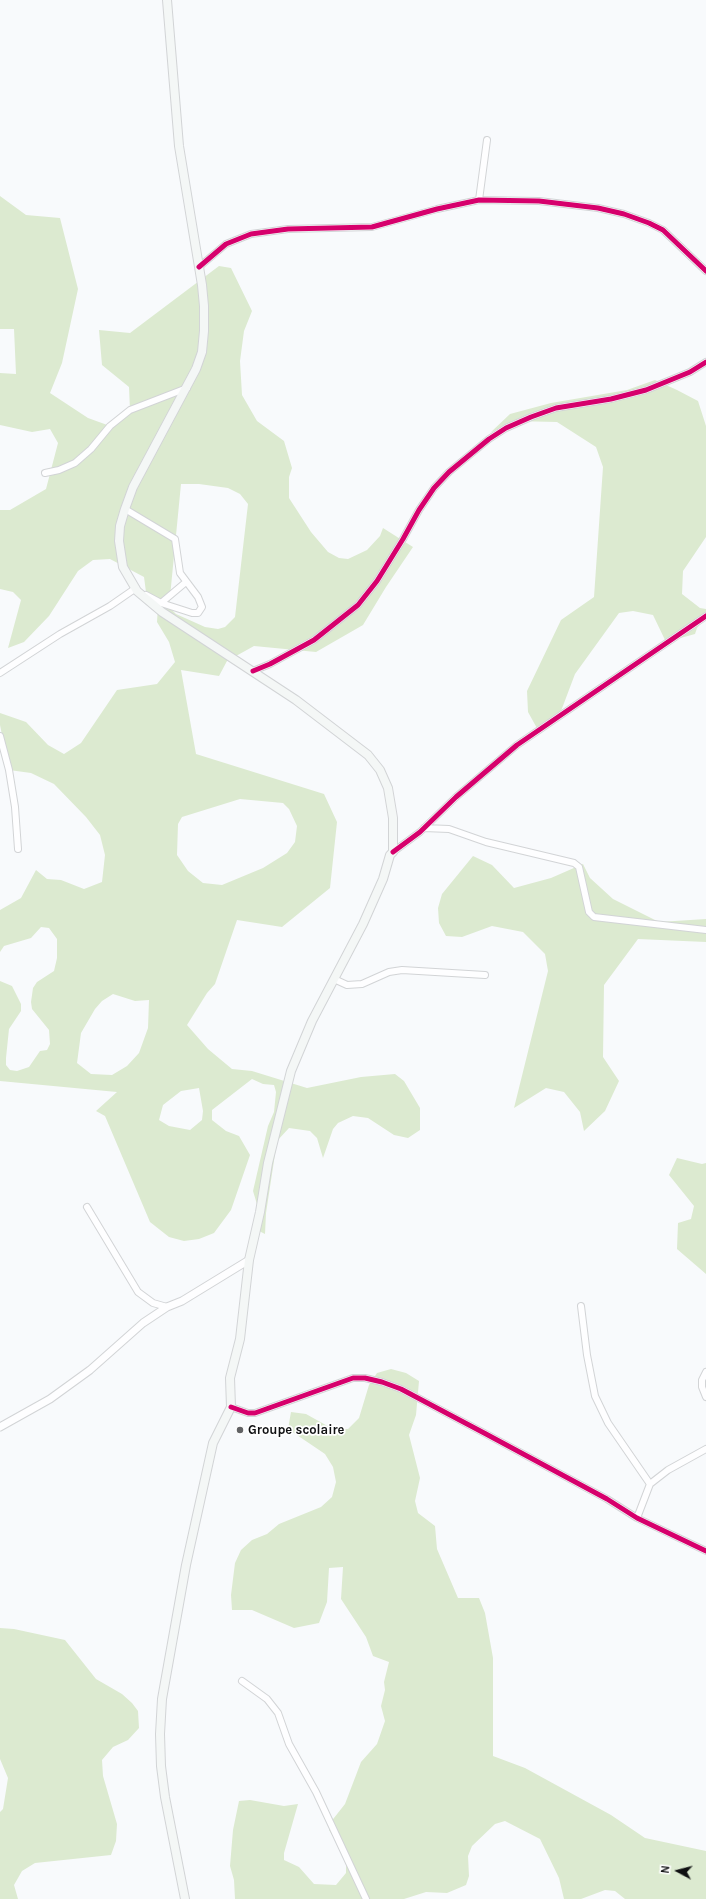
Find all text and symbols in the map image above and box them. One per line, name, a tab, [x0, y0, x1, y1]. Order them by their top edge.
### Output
place label: Groupe scolaire	[248, 1422, 344, 1438]
marker: Groupe scolaire	[235, 1425, 245, 1435]
north arrow	[658, 1851, 698, 1891]
text: N	[659, 1865, 673, 1874]

